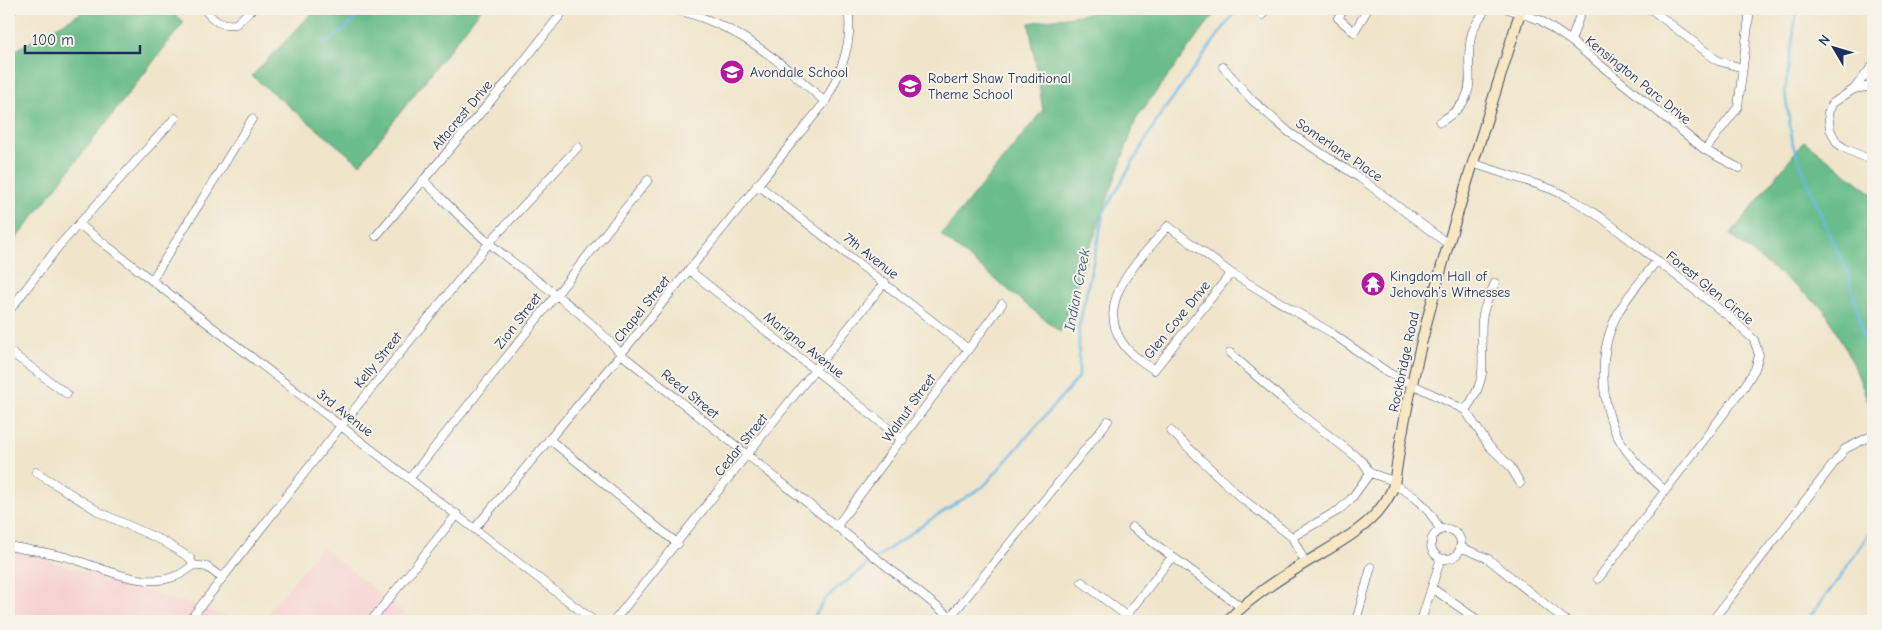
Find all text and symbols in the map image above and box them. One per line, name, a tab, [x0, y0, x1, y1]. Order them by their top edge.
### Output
scale bar	[25, 22, 140, 54]
north arrow	[1810, 22, 1860, 72]
text: 100 m	[32, 31, 74, 49]
text: N	[1815, 31, 1834, 49]
street label: Kensington Parc Drive	[1582, 32, 1694, 128]
school or university icon: Avondale School	[719, 59, 745, 85]
place label: Avondale School	[750, 64, 848, 81]
place label: Robert Shaw Traditional Theme School	[928, 70, 1071, 103]
school or university icon: Robert Shaw Traditional Theme School	[897, 73, 923, 99]
street label: Altacrest Drive	[428, 77, 496, 153]
street label: Somerlane Place	[1292, 115, 1386, 185]
street label: 7th Avenue	[840, 229, 902, 283]
water label: Indian Creek	[1060, 247, 1094, 334]
street label: Forest Glen Circle	[1663, 247, 1757, 329]
place label: Kingdom Hall of Jehovah’s Witnesses	[1390, 268, 1510, 301]
temple icon: Kingdom Hall of Jehovah’s Witnesses	[1360, 271, 1386, 297]
street label: Chapel Street	[610, 272, 675, 346]
street label: Glen Cove Drive	[1140, 277, 1214, 363]
street label: Zion Street	[491, 289, 546, 352]
street label: Marigna Avenue	[760, 308, 848, 382]
street label: Rockbridge Road	[1385, 310, 1423, 414]
street label: Kelly Street	[350, 328, 406, 391]
street label: Reed Street	[658, 366, 723, 423]
street label: Walnut Street	[879, 370, 940, 445]
street label: 3rd Avenue	[313, 386, 377, 440]
street label: Cedar Street	[711, 410, 772, 480]

